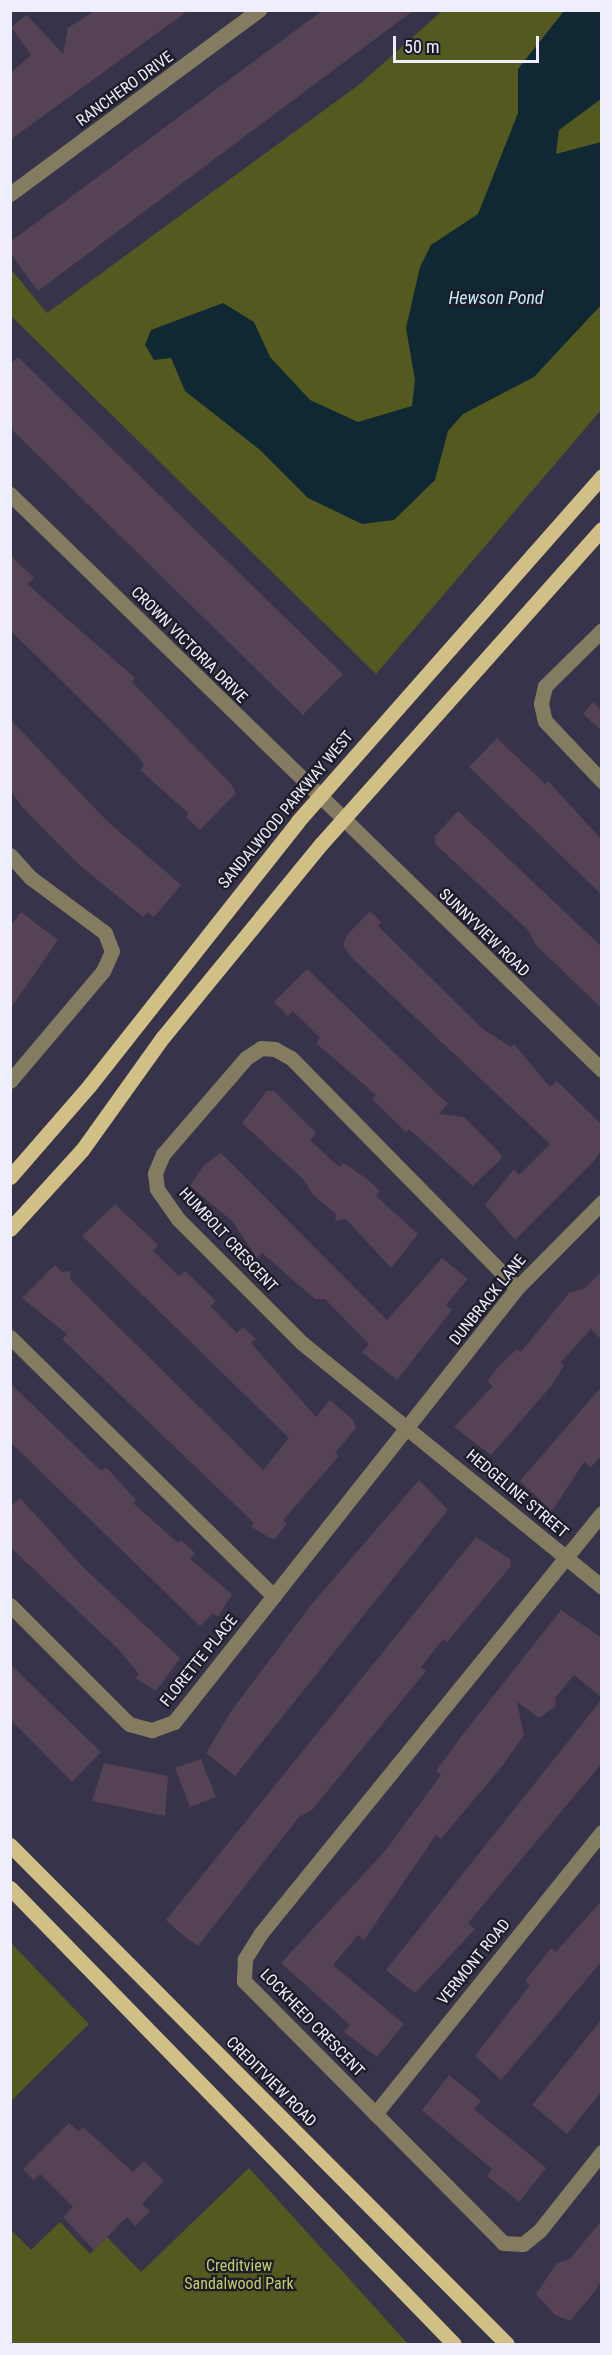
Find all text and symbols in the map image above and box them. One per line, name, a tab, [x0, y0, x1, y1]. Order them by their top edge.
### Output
scale bar	[396, 24, 542, 62]
text: 50 m	[404, 36, 439, 57]
street label: RANCHERO DRIVE	[73, 47, 177, 131]
water label: Hewson Pond	[448, 287, 544, 309]
street label: CROWN VICTORIA DRIVE	[127, 583, 251, 707]
street label: SANDALWOOD PARKWAY WEST	[214, 727, 358, 893]
street label: SUNNYVIEW ROAD	[435, 885, 533, 981]
street label: HUMBOLT CRESCENT	[175, 1184, 281, 1296]
street label: DUNBRACK LANE	[446, 1251, 530, 1349]
street label: HEDGELINE STREET	[462, 1446, 572, 1542]
street label: FLORETTE PLACE	[156, 1611, 242, 1711]
street label: VERMONT ROAD	[433, 1915, 515, 2009]
street label: LOCKHEED CRESCENT	[256, 1965, 368, 2081]
street label: CREDITVIEW ROAD	[222, 2033, 320, 2131]
park label: Creditview Sandalwood Park	[184, 2256, 294, 2294]

